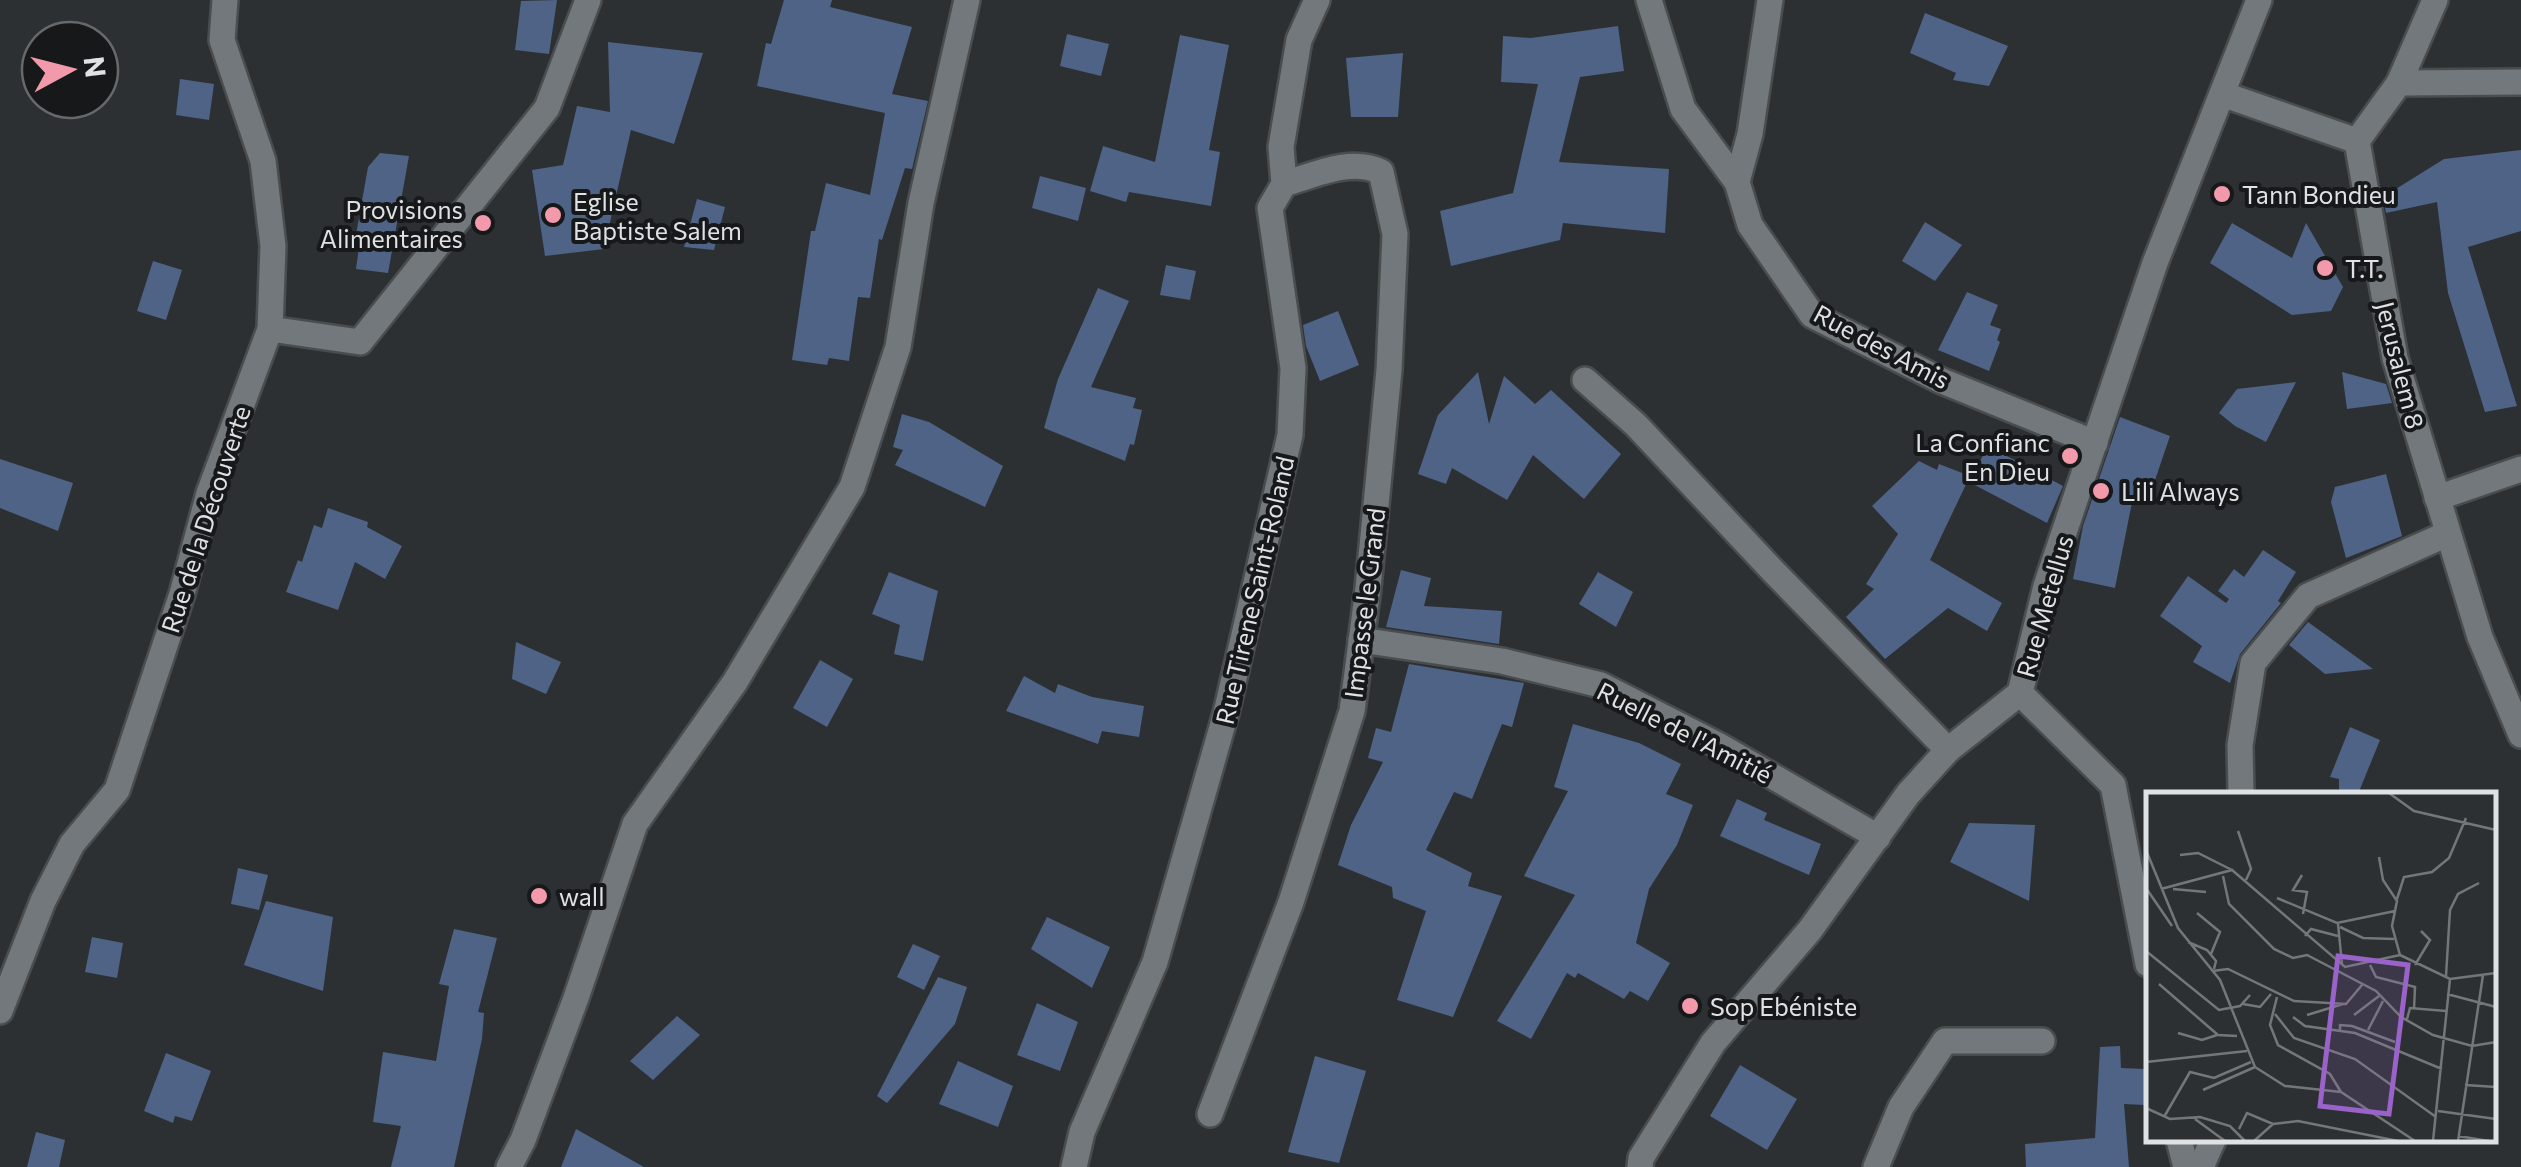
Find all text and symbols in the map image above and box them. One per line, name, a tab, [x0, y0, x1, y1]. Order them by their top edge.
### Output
north arrow	[20, 20, 120, 120]
text: N	[78, 54, 114, 79]
place label: Tann Bondieu	[2242, 179, 2396, 209]
marker: Tann Bondieu	[2211, 183, 2233, 205]
place label: Eglise Baptiste Salem	[573, 186, 742, 245]
place label: Provisions Alimentaires	[320, 194, 463, 253]
marker: Eglise Baptiste Salem	[542, 204, 564, 226]
marker: Provisions Alimentaires	[472, 212, 494, 234]
place label: T.T.	[2345, 253, 2383, 283]
marker: T.T.	[2314, 257, 2336, 279]
street label: Rue des Amis	[1809, 298, 1955, 394]
street label: Jerusalem 8	[2371, 298, 2431, 432]
street label: Rue de la Découverte	[154, 402, 256, 636]
place label: La Confianc En Dieu	[1915, 427, 2050, 486]
marker: La Confianc En Dieu	[2059, 445, 2081, 467]
street label: Rue Tirene Saint-Roland	[1209, 453, 1299, 727]
place label: Lili Always	[2121, 476, 2240, 506]
marker: Lili Always	[2090, 480, 2112, 502]
street label: Impasse le Grand	[1337, 506, 1391, 700]
street label: Rue Metellus	[2009, 531, 2079, 681]
street label: Ruelle de l'Amitié	[1593, 675, 1777, 789]
inset map	[2146, 792, 2496, 1142]
place label: wall	[559, 881, 605, 911]
marker: wall	[528, 885, 550, 907]
place label: Sop Ebéniste	[1710, 991, 1857, 1021]
marker: Sop Ebéniste	[1679, 995, 1701, 1017]

